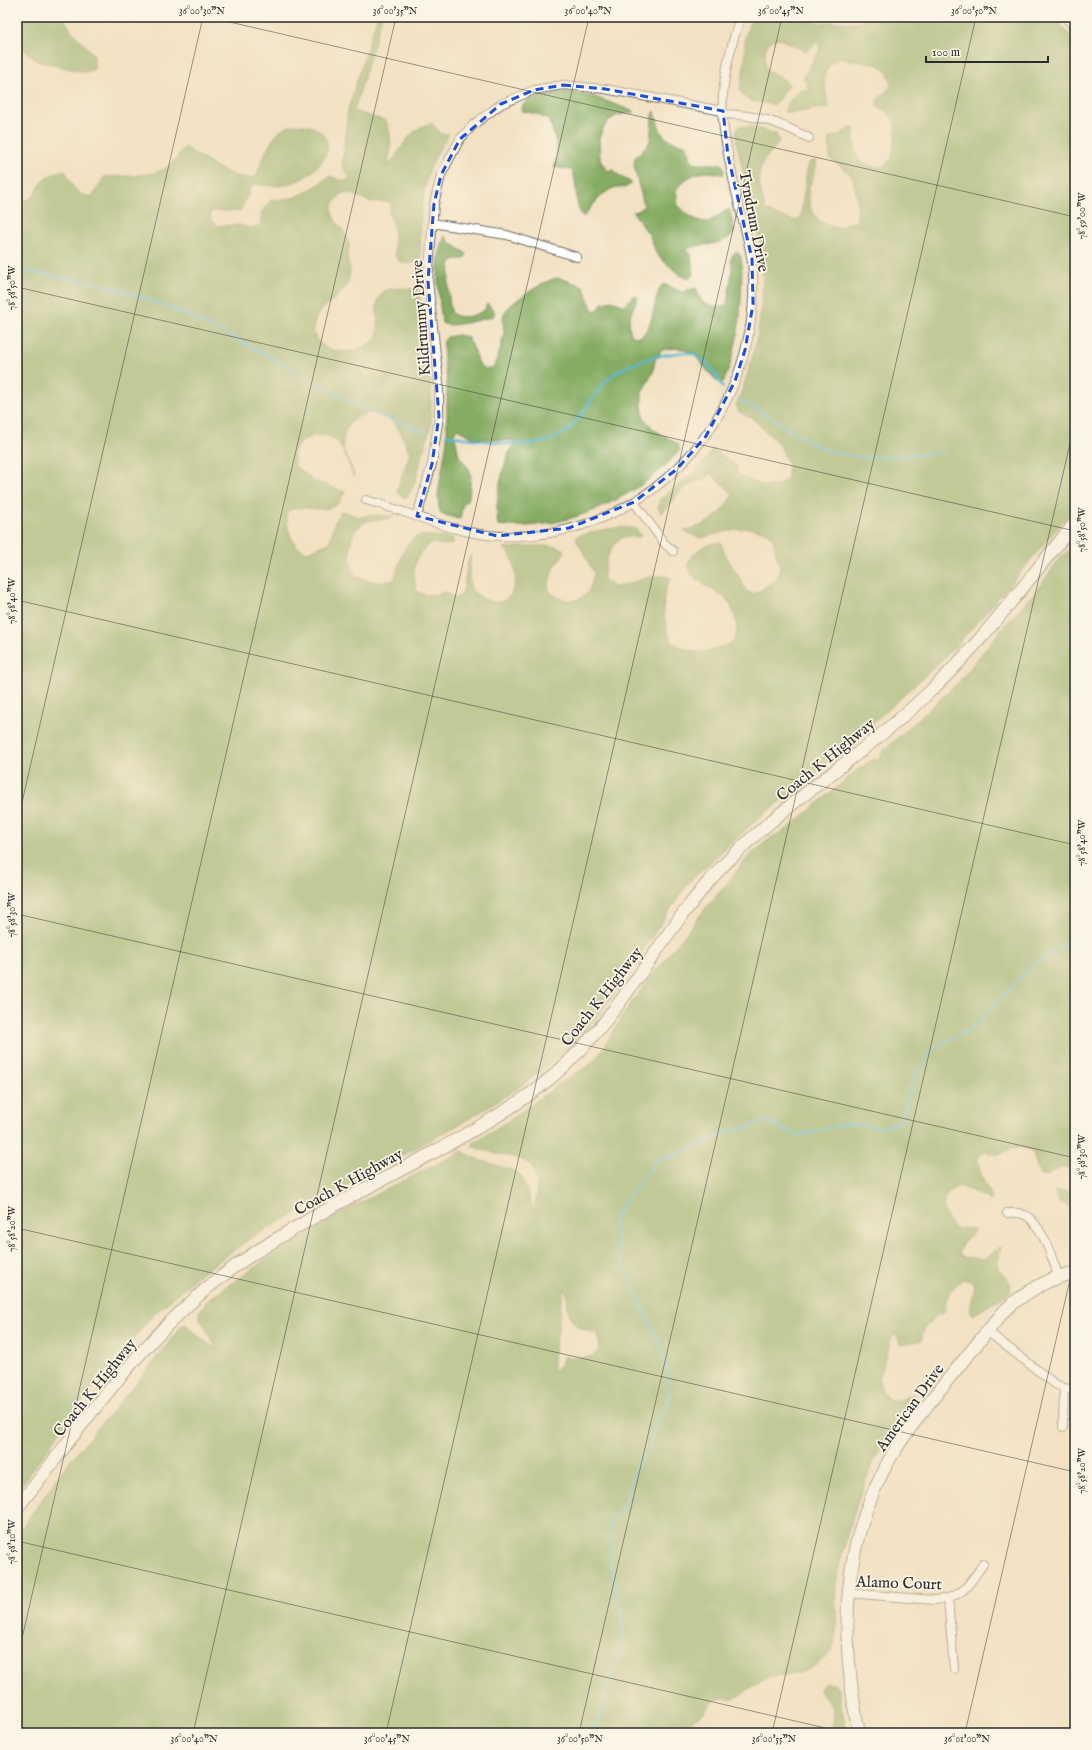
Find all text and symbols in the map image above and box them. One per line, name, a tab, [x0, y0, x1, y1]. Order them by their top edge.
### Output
text: 36°00'30"N	[179, 5, 225, 18]
text: 36°00'35"N	[373, 5, 418, 18]
text: 36°00'40"N	[564, 5, 612, 18]
text: 36°00'45"N	[758, 5, 804, 18]
text: 36°00'50"N	[951, 5, 997, 18]
scale bar	[926, 38, 1048, 64]
text: 100 m	[932, 45, 960, 60]
street label: Tyndrum Drive	[733, 169, 773, 274]
text: 78°59'00"W	[1076, 192, 1089, 239]
street label: Kildrummy Drive	[408, 259, 436, 376]
text: 78°58'50"W	[6, 265, 19, 311]
text: 78°58'50"W	[1076, 507, 1089, 553]
text: 78°58'40"W	[6, 577, 19, 624]
street label: Coach K Highway	[773, 715, 880, 806]
text: 78°58'40"W	[1076, 819, 1089, 866]
text: 78°58'30"W	[6, 892, 19, 938]
street label: Coach K Highway	[557, 943, 648, 1051]
text: 78°58'30"W	[1076, 1134, 1089, 1180]
street label: Coach K Highway	[291, 1145, 407, 1221]
text: 78°58'20"W	[6, 1205, 19, 1252]
street label: Coach K Highway	[50, 1335, 141, 1442]
street label: American Drive	[871, 1360, 949, 1457]
text: 78°58'20"W	[1076, 1447, 1089, 1494]
text: 78°58'10"W	[6, 1519, 19, 1565]
street label: Alamo Court	[855, 1572, 943, 1596]
text: 36°00'40"N	[170, 1733, 218, 1746]
text: 36°00'45"N	[364, 1733, 410, 1746]
text: 36°00'50"N	[557, 1733, 603, 1746]
text: 36°00'55"N	[752, 1733, 797, 1746]
text: 36°01'00"N	[944, 1733, 990, 1746]

